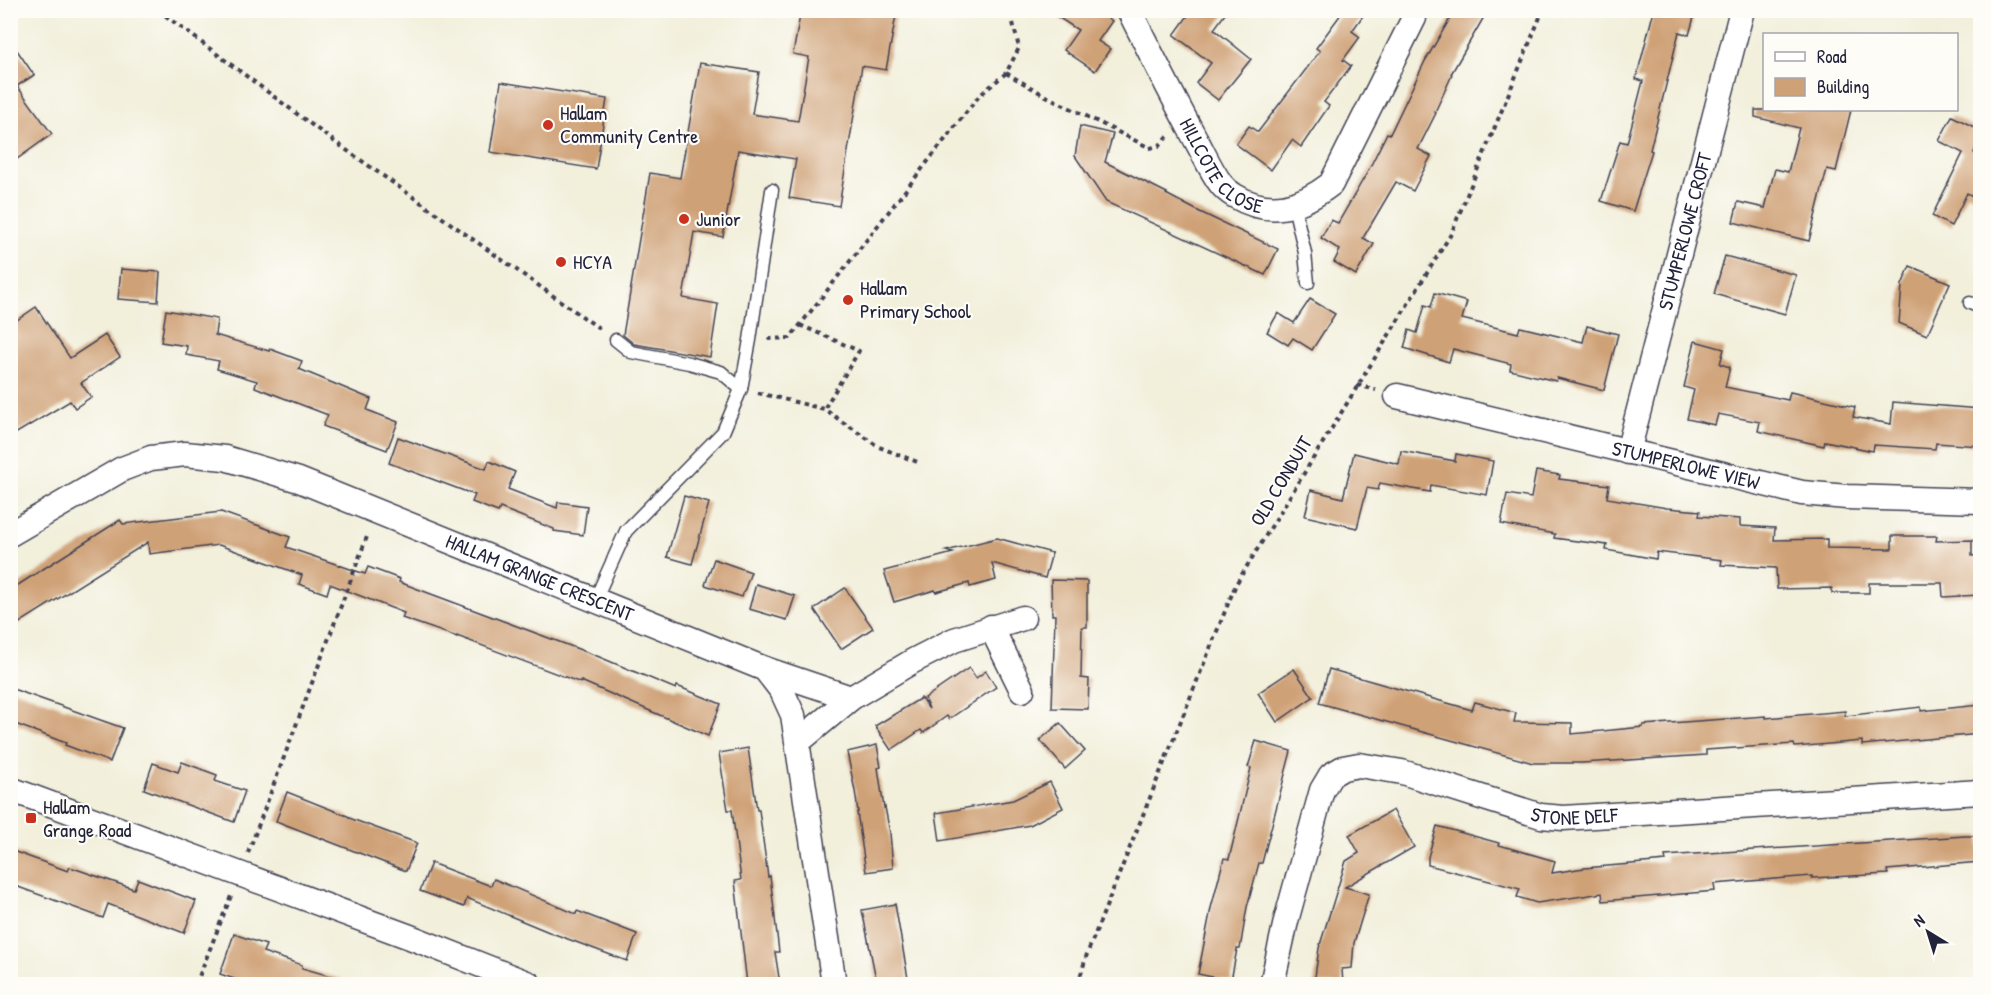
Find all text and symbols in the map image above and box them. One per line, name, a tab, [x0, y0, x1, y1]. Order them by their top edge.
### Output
legend	[1763, 33, 1958, 111]
text: Road	[1817, 44, 1847, 69]
text: Building	[1817, 74, 1869, 99]
place label: Hallam Community Centre	[560, 99, 698, 149]
street label: HILLCOTE CLOSE	[1174, 113, 1266, 219]
marker: Hallam Community Centre	[541, 118, 555, 132]
street label: STUMPERLOWE CROFT	[1651, 149, 1718, 313]
place label: Junior	[696, 205, 741, 232]
marker: Junior	[677, 212, 691, 226]
place label: HCYA	[573, 248, 612, 275]
marker: HCYA	[554, 255, 568, 269]
place label: Hallam Primary School	[860, 274, 971, 324]
marker: Hallam Primary School	[841, 293, 855, 307]
street label: OLD CONDUIT	[1243, 430, 1318, 531]
street label: STUMPERLOWE VIEW	[1610, 434, 1763, 496]
street label: HALLAM GRANGE CRESCENT	[442, 527, 639, 628]
place label: Hallam Grange Road	[43, 793, 132, 843]
street label: STONE DELF	[1528, 800, 1619, 831]
marker: Hallam Grange Road	[24, 811, 38, 825]
north arrow	[1898, 902, 1958, 962]
text: N	[1909, 909, 1929, 931]

